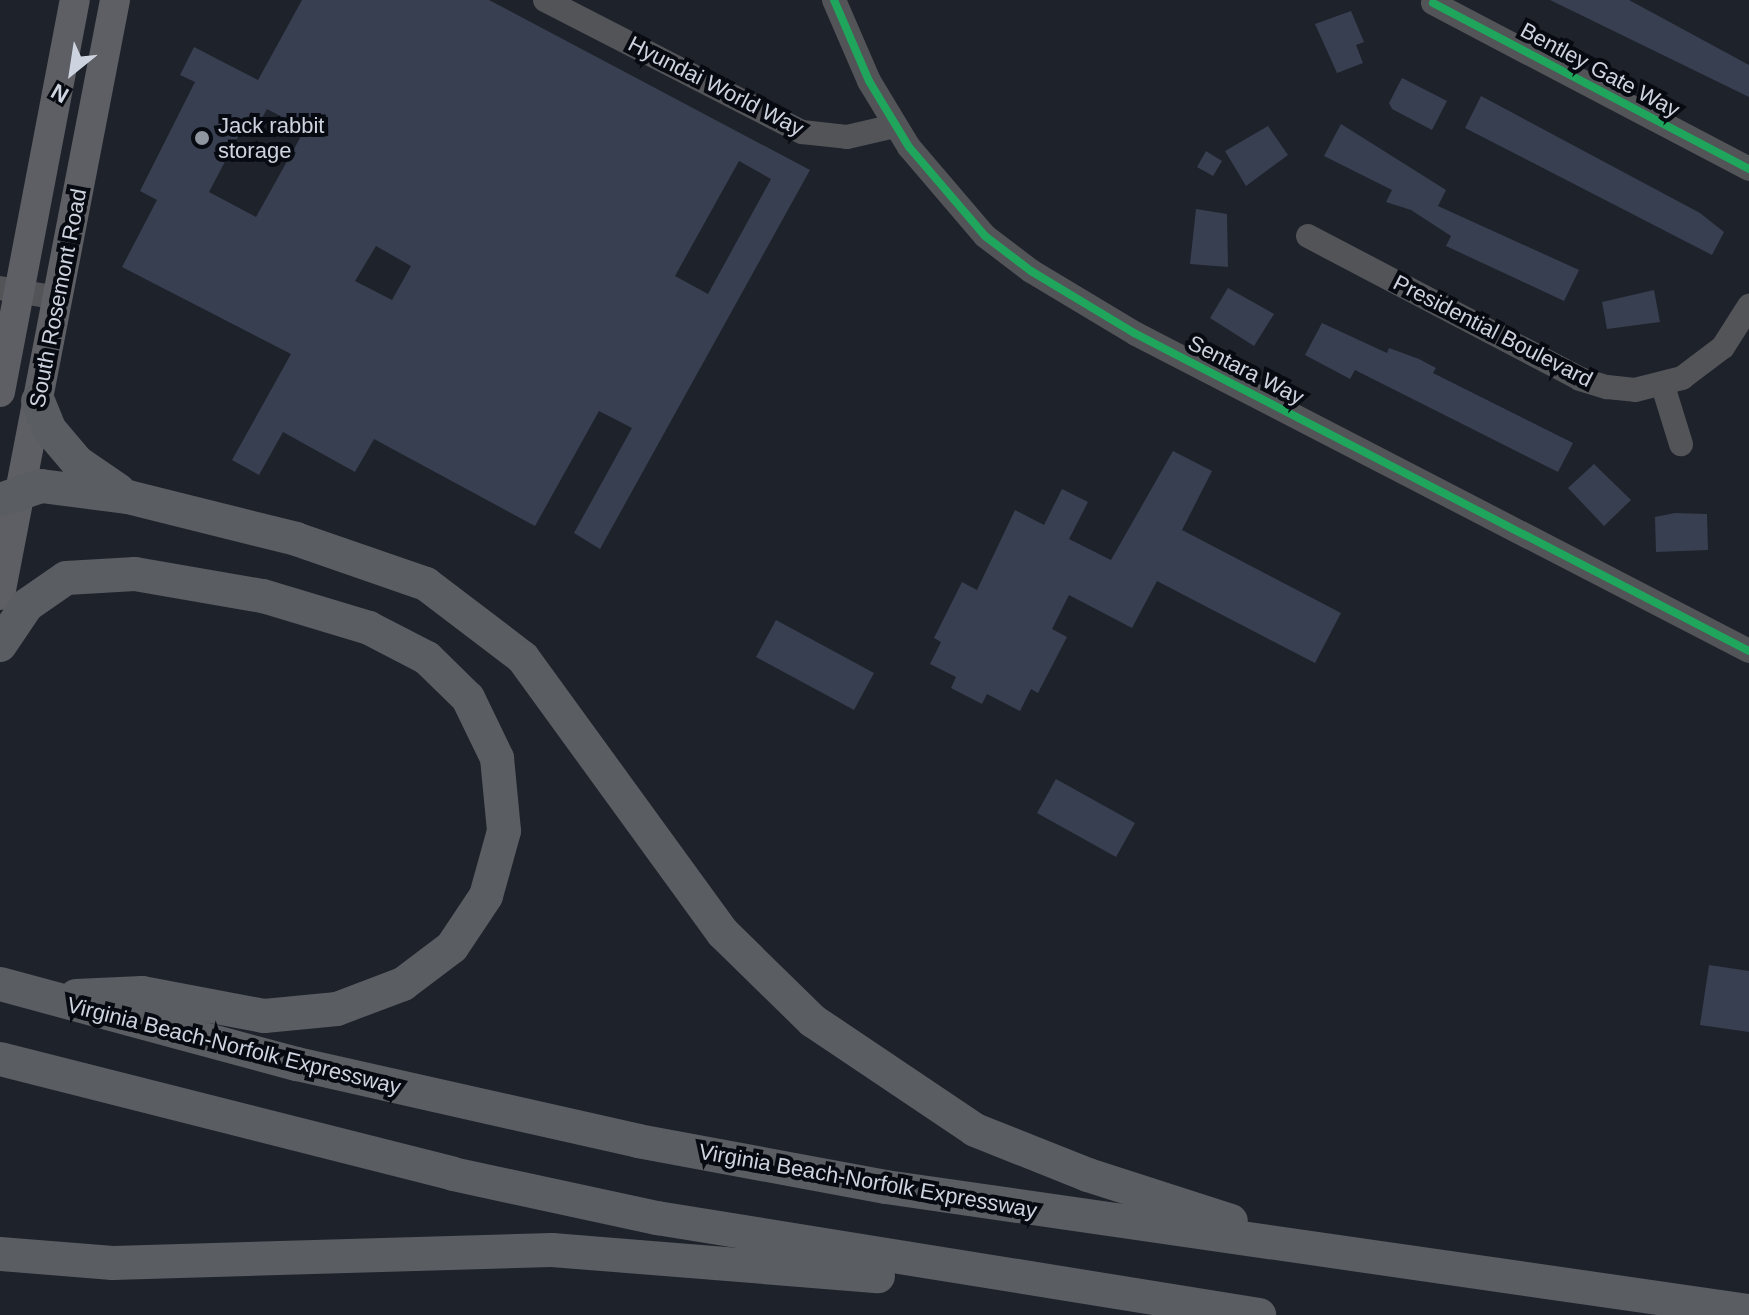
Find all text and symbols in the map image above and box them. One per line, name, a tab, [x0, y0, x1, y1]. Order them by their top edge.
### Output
street label: Bentley Gate Way	[1516, 17, 1684, 123]
street label: Hyundai World Way	[624, 30, 808, 142]
north arrow	[32, 32, 112, 112]
text: N	[47, 78, 73, 108]
place label: Jack rabbit storage	[218, 112, 324, 164]
marker: Jack rabbit storage	[193, 129, 211, 147]
street label: South Rosemont Road	[24, 186, 92, 410]
street label: Presidential Boulevard	[1389, 269, 1597, 393]
street label: Sentara Way	[1184, 330, 1308, 410]
street label: Virginia Beach-Norfolk Expressway	[64, 992, 404, 1100]
street label: Virginia Beach-Norfolk Expressway	[697, 1138, 1039, 1224]

